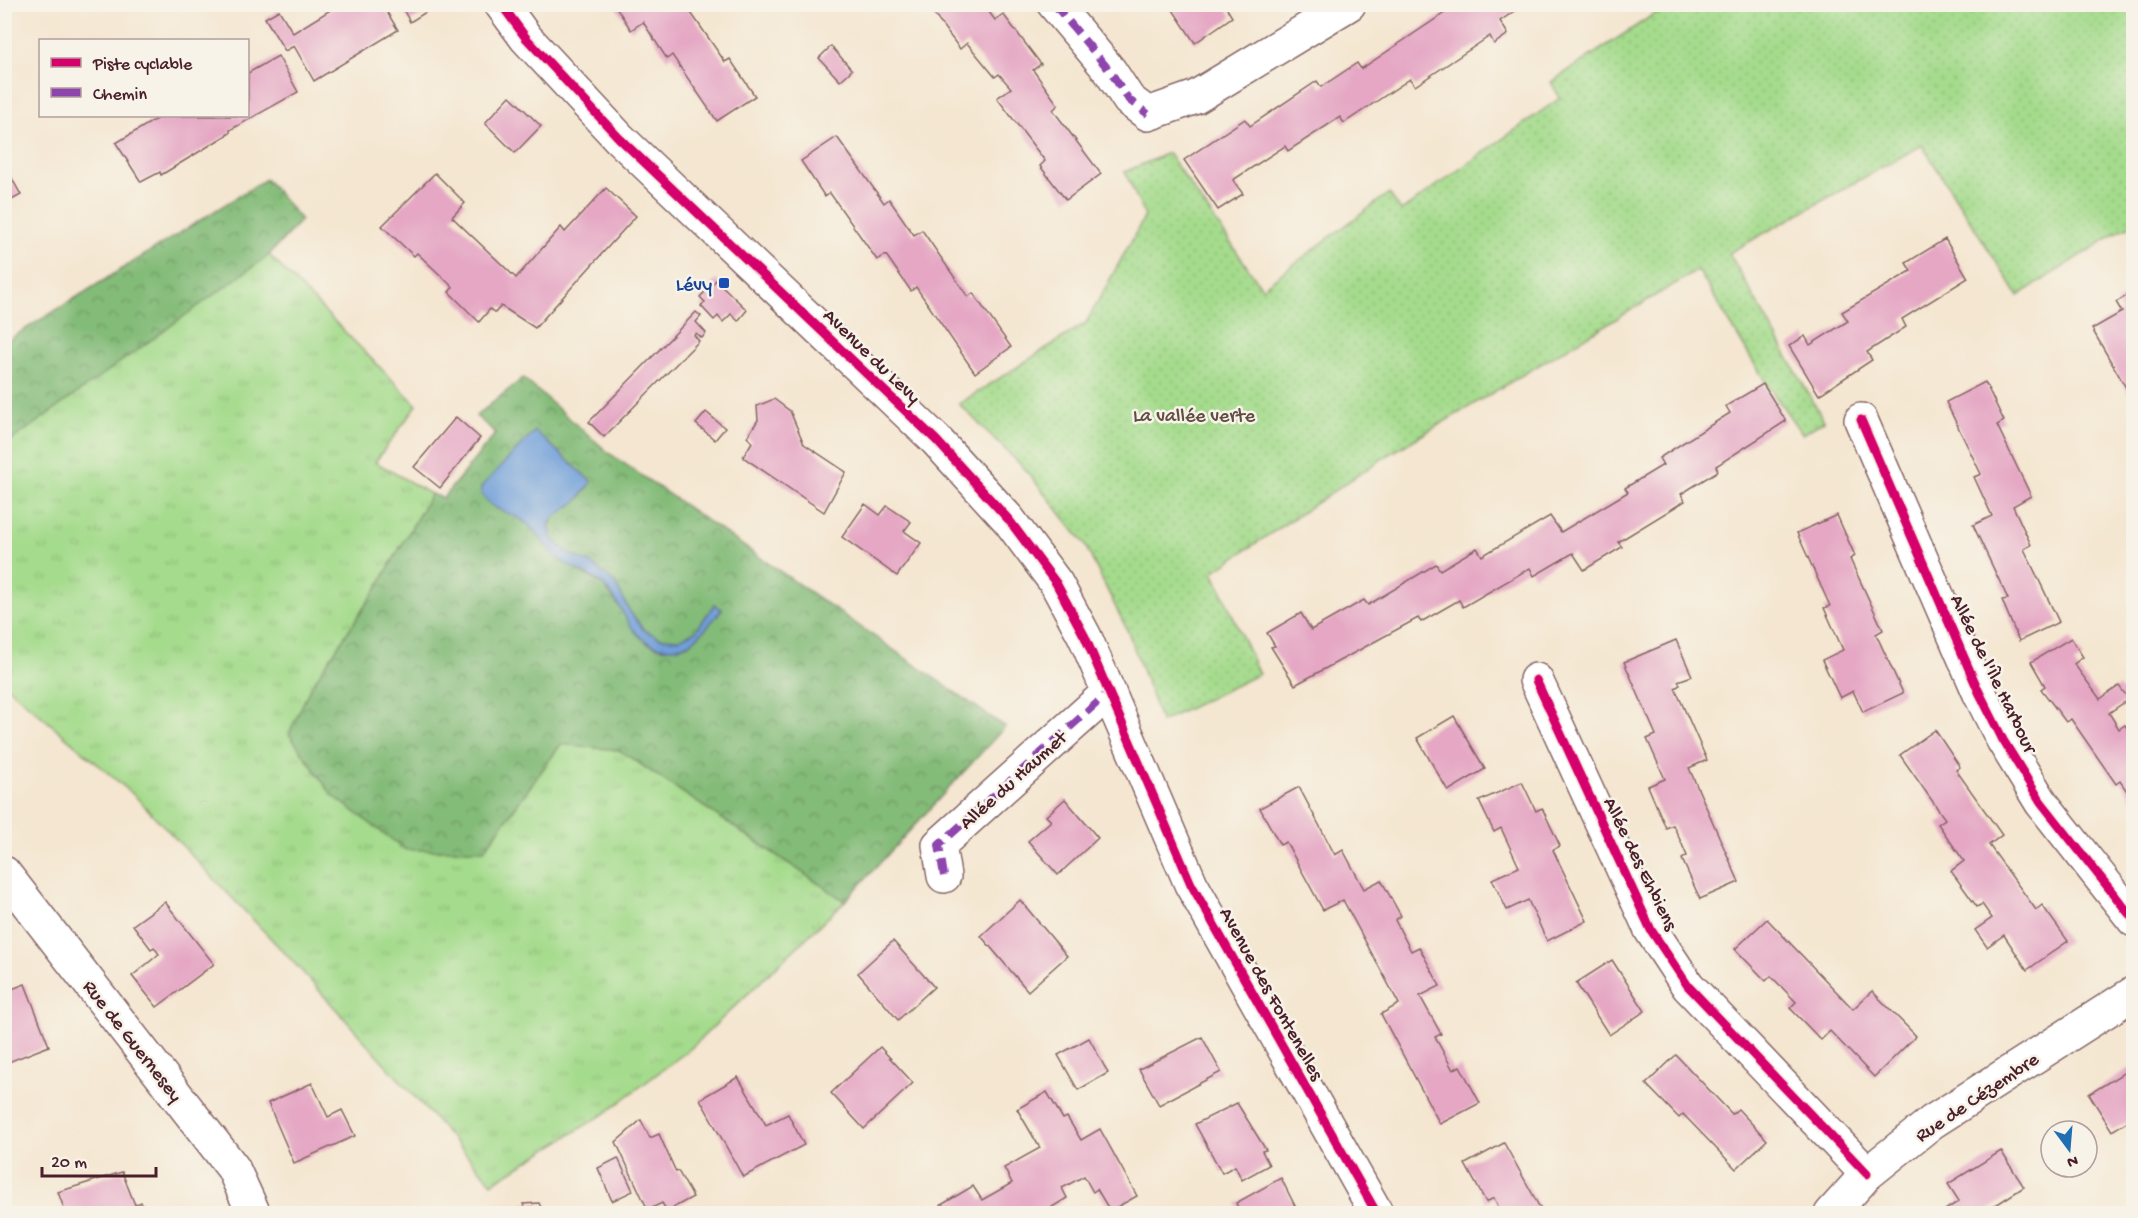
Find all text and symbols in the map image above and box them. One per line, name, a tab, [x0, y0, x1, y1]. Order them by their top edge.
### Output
legend	[39, 39, 249, 117]
text: Piste cyclable	[92, 55, 193, 76]
text: Chemin	[93, 85, 147, 106]
place label: Lévy	[676, 275, 712, 298]
marker: Lévy	[717, 276, 731, 290]
street label: Avenue du Levy	[817, 305, 924, 410]
park label: La vallée verte	[1133, 406, 1256, 429]
street label: Allée de l'Île Harbour	[1943, 591, 2042, 759]
street label: Allée du Haumet	[956, 726, 1074, 836]
street label: Allée des Ehbiens	[1597, 794, 1681, 935]
street label: Avenue des Fontenelles	[1213, 904, 1327, 1086]
street label: Rue de Guernesey	[76, 977, 186, 1108]
street label: Rue de Cézembre	[1912, 1049, 2045, 1149]
north arrow	[2039, 1119, 2099, 1179]
scale bar	[42, 1140, 156, 1178]
text: N	[2064, 1149, 2080, 1171]
text: 20 m	[51, 1153, 87, 1174]

